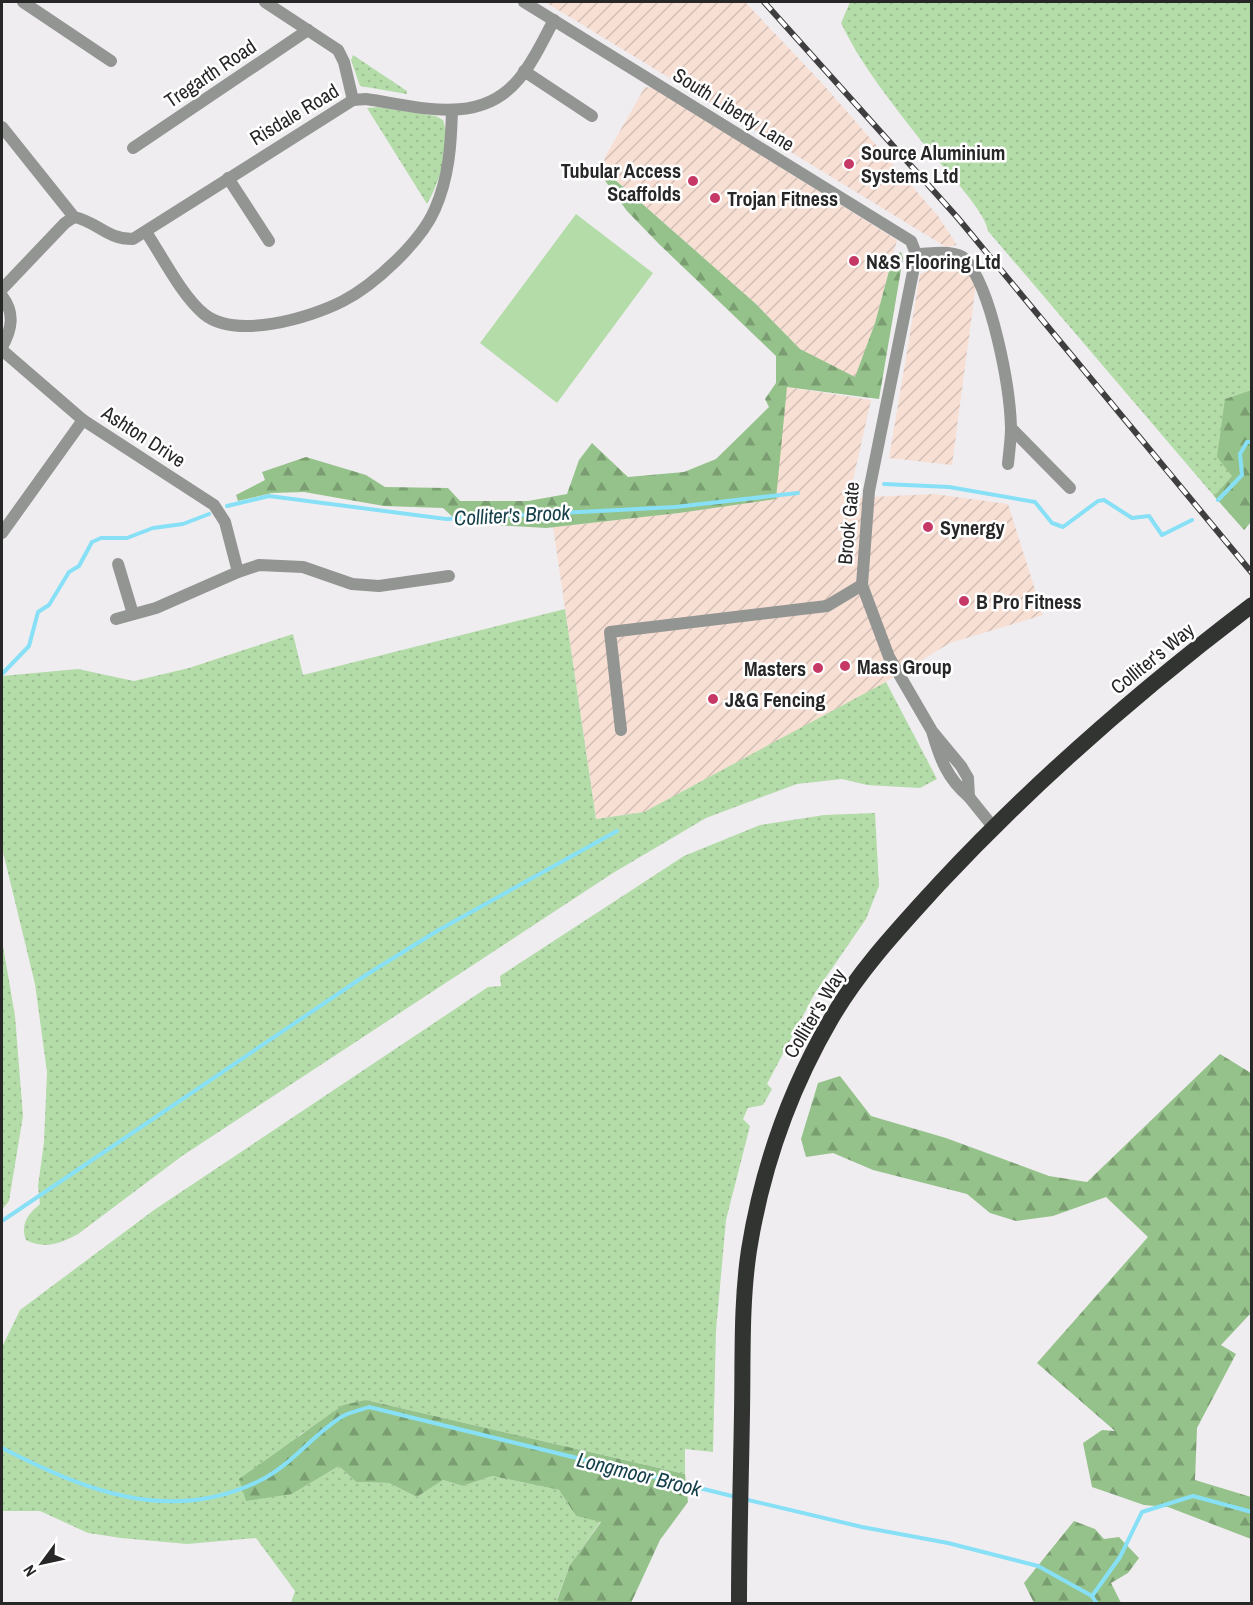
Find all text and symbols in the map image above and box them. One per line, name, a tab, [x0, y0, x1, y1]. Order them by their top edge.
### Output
street label: Tregarth Road	[159, 32, 261, 114]
street label: South Liberty Lane	[668, 61, 800, 157]
street label: Risdale Road	[244, 77, 344, 151]
place label: Source Aluminium Systems Ltd	[861, 139, 1005, 189]
place label: Tubular Access Scaffolds	[561, 157, 681, 207]
marker: Source Aluminium Systems Ltd	[842, 157, 856, 171]
marker: Tubular Access Scaffolds	[686, 174, 700, 188]
place label: Trojan Fitness	[727, 185, 838, 212]
marker: Trojan Fitness	[708, 191, 722, 205]
place label: N&S Flooring Ltd	[866, 248, 1001, 275]
marker: N&S Flooring Ltd	[847, 254, 861, 268]
street label: Ashton Drive	[96, 398, 191, 473]
street label: Brook Gate	[831, 480, 865, 566]
water label: Colliter's Brook	[453, 497, 572, 533]
place label: Synergy	[940, 514, 1006, 541]
marker: Synergy	[921, 520, 935, 534]
place label: B Pro Fitness	[976, 588, 1082, 615]
marker: B Pro Fitness	[957, 594, 971, 608]
street label: Colliter's Way	[1105, 616, 1200, 700]
place label: Mass Group	[857, 653, 952, 680]
place label: Masters	[744, 655, 806, 682]
marker: Mass Group	[838, 659, 852, 673]
marker: Masters	[811, 661, 825, 675]
place label: J&G Fencing	[725, 686, 825, 713]
marker: J&G Fencing	[706, 692, 720, 706]
street label: Colliter's Way	[777, 962, 852, 1063]
water label: Longmoor Brook	[574, 1445, 706, 1504]
north arrow	[12, 1533, 72, 1593]
text: N	[18, 1561, 41, 1581]

